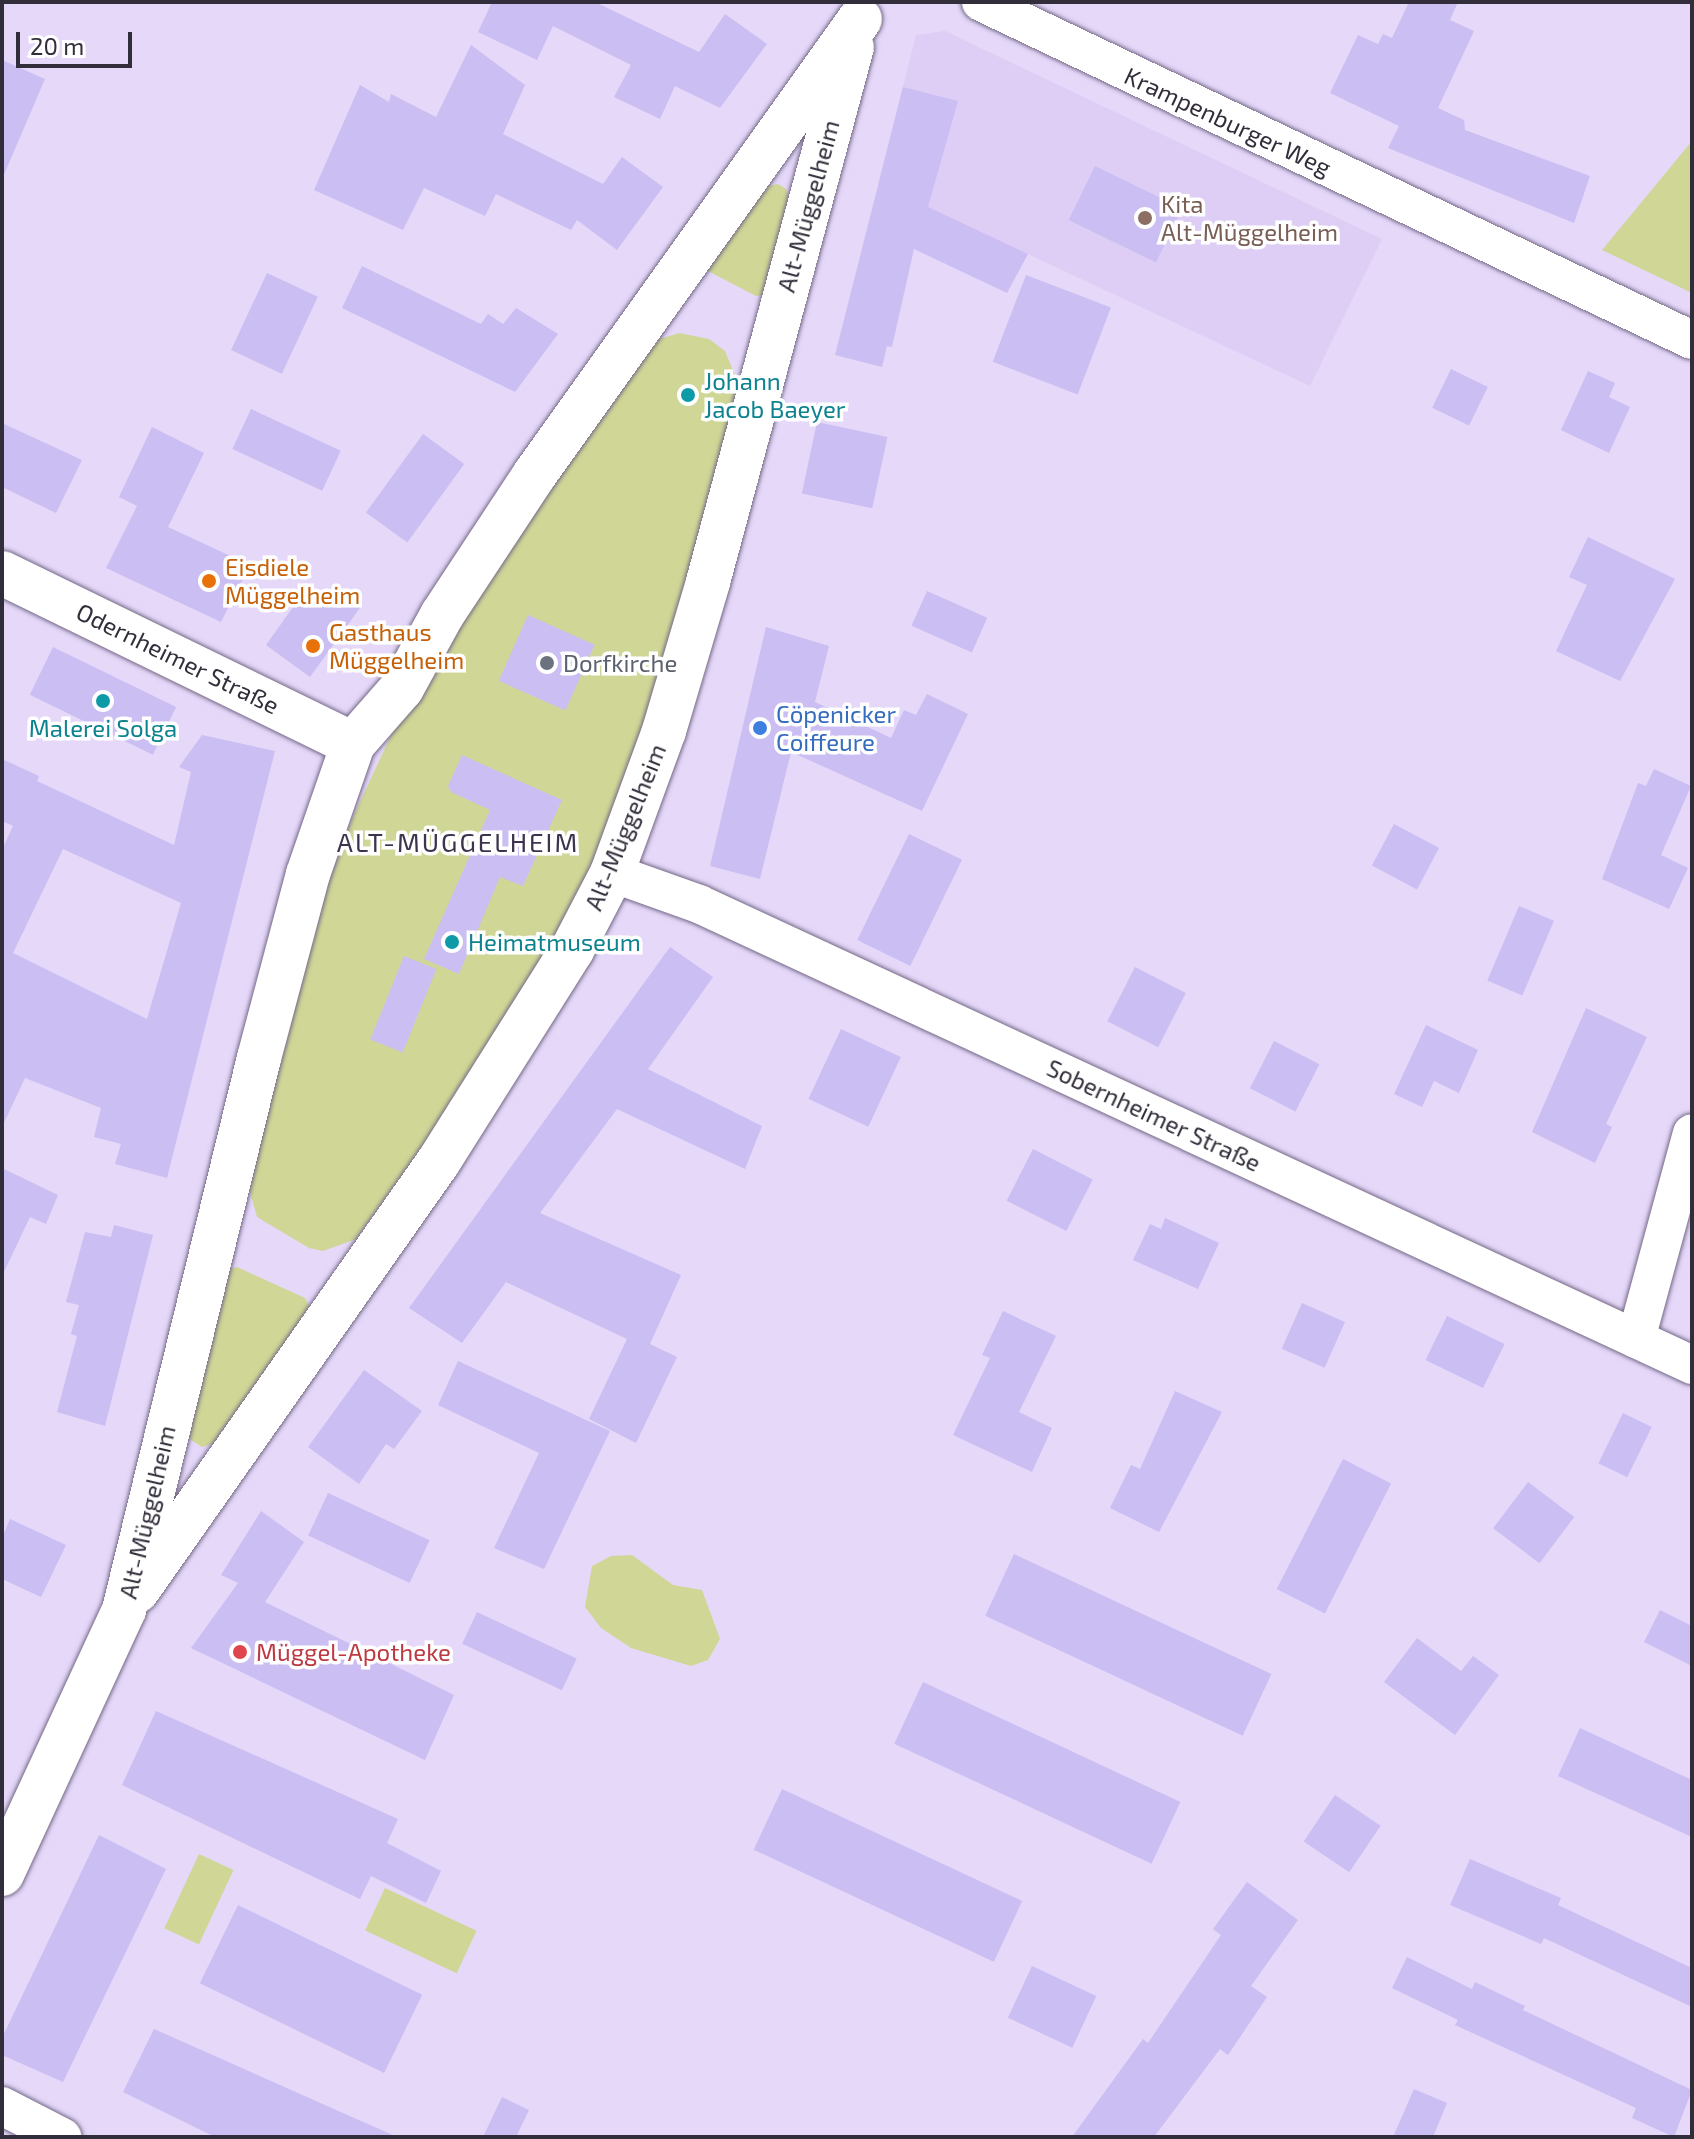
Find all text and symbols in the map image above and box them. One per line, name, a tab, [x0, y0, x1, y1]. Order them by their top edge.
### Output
scale bar	[20, 16, 136, 66]
text: 20 m	[30, 31, 84, 60]
street label: Krampenburger Weg	[1120, 60, 1336, 182]
street label: Alt-Müggelheim	[771, 117, 845, 295]
place label: Kita Alt-Müggelheim	[1161, 190, 1338, 246]
marker: Kita Alt-Müggelheim	[1136, 209, 1154, 227]
place label: Johann Jacob Baeyer	[704, 367, 845, 423]
marker: Johann Jacob Baeyer	[679, 386, 697, 404]
place label: Eisdiele Müggelheim	[225, 553, 360, 609]
marker: Eisdiele Müggelheim	[200, 572, 218, 590]
street label: Odernheimer Straße	[72, 596, 284, 720]
place label: Gasthaus Müggelheim	[329, 618, 464, 674]
marker: Gasthaus Müggelheim	[304, 637, 322, 655]
place label: Dorfkirche	[563, 649, 677, 677]
marker: Dorfkirche	[538, 654, 556, 672]
marker: Malerei Solga	[94, 692, 112, 710]
place label: Cöpenicker Coiffeure	[776, 700, 896, 756]
place label: Malerei Solga	[29, 714, 177, 742]
marker: Cöpenicker Coiffeure	[751, 719, 769, 737]
street label: Alt-Müggelheim	[579, 740, 671, 914]
district label: ALT-MÜGGELHEIM	[337, 826, 579, 858]
place label: Heimatmuseum	[468, 928, 641, 956]
marker: Heimatmuseum	[443, 933, 461, 951]
street label: Sobernheimer Straße	[1042, 1053, 1266, 1177]
street label: Alt-Müggelheim	[113, 1423, 181, 1601]
place label: Müggel-Apotheke	[256, 1638, 451, 1666]
marker: Müggel-Apotheke	[231, 1643, 249, 1661]

